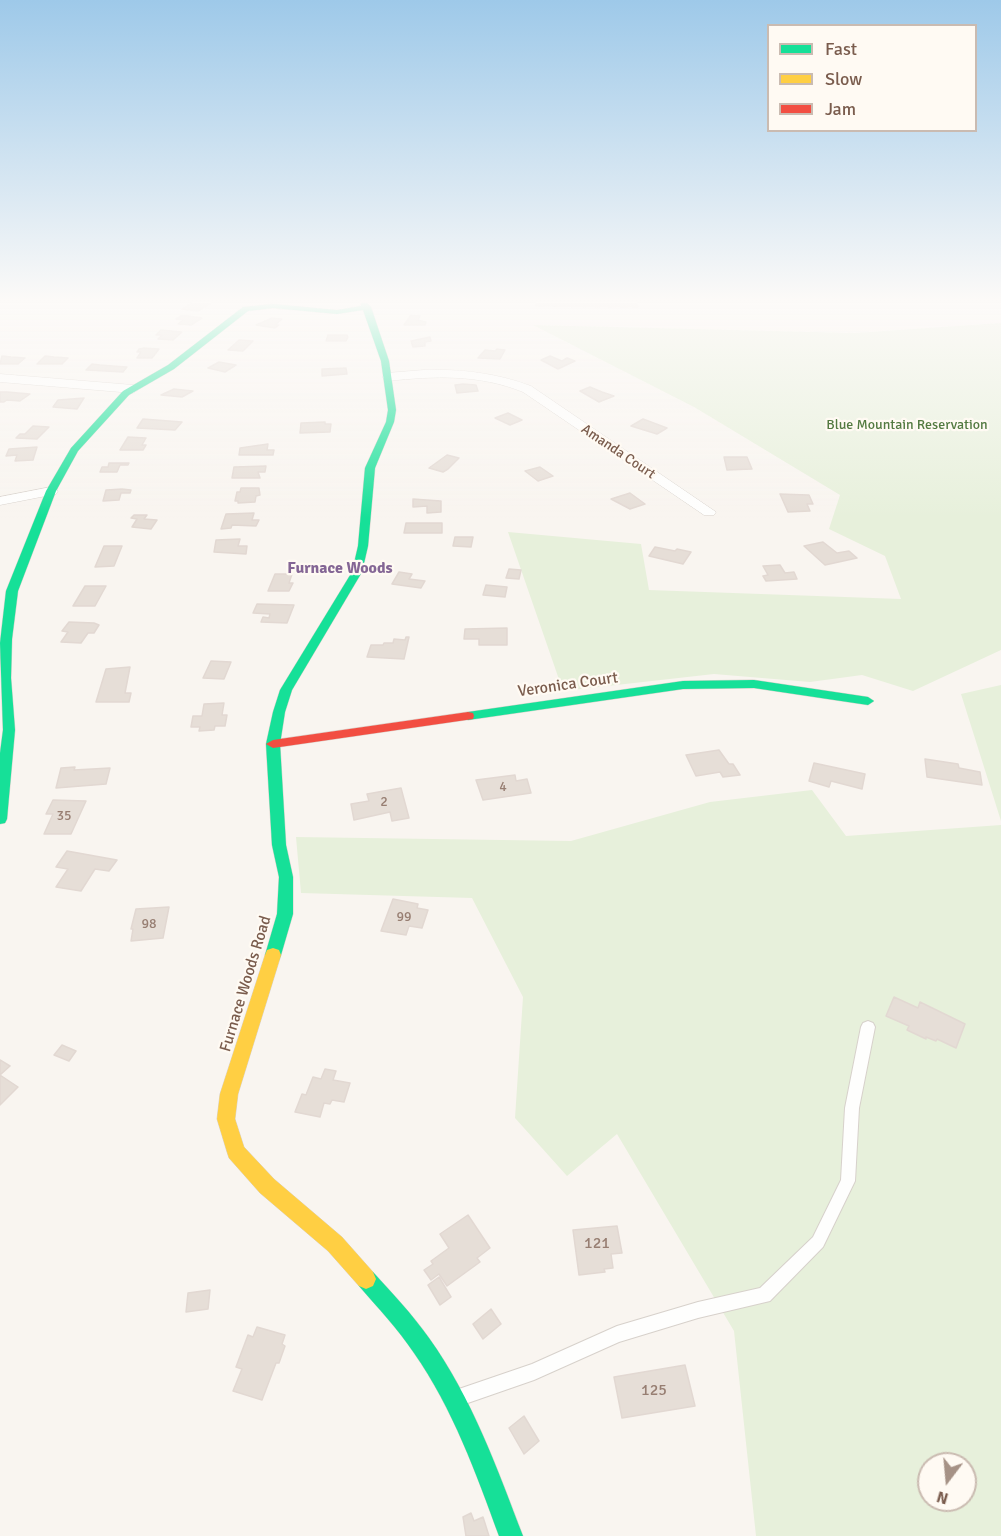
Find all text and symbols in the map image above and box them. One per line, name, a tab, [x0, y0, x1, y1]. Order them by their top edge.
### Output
legend	[767, 24, 977, 132]
text: Fast	[825, 38, 857, 60]
text: Slow	[825, 68, 862, 90]
text: Jam	[825, 98, 856, 120]
park label: Blue Mountain Reservation	[826, 417, 988, 433]
street label: Amanda Court	[578, 421, 658, 483]
district label: Furnace Woods	[287, 559, 393, 579]
street label: Veronica Court	[517, 668, 619, 702]
house number: 4	[499, 779, 507, 795]
house number: 2	[380, 794, 388, 810]
house number: 35	[56, 808, 72, 824]
house number: 99	[396, 909, 412, 925]
street label: Furnace Woods Road	[216, 914, 276, 1054]
house number: 98	[141, 916, 157, 932]
house number: 121	[584, 1234, 610, 1254]
house number: 125	[641, 1381, 667, 1401]
north arrow	[917, 1452, 977, 1512]
text: N	[934, 1486, 951, 1509]

